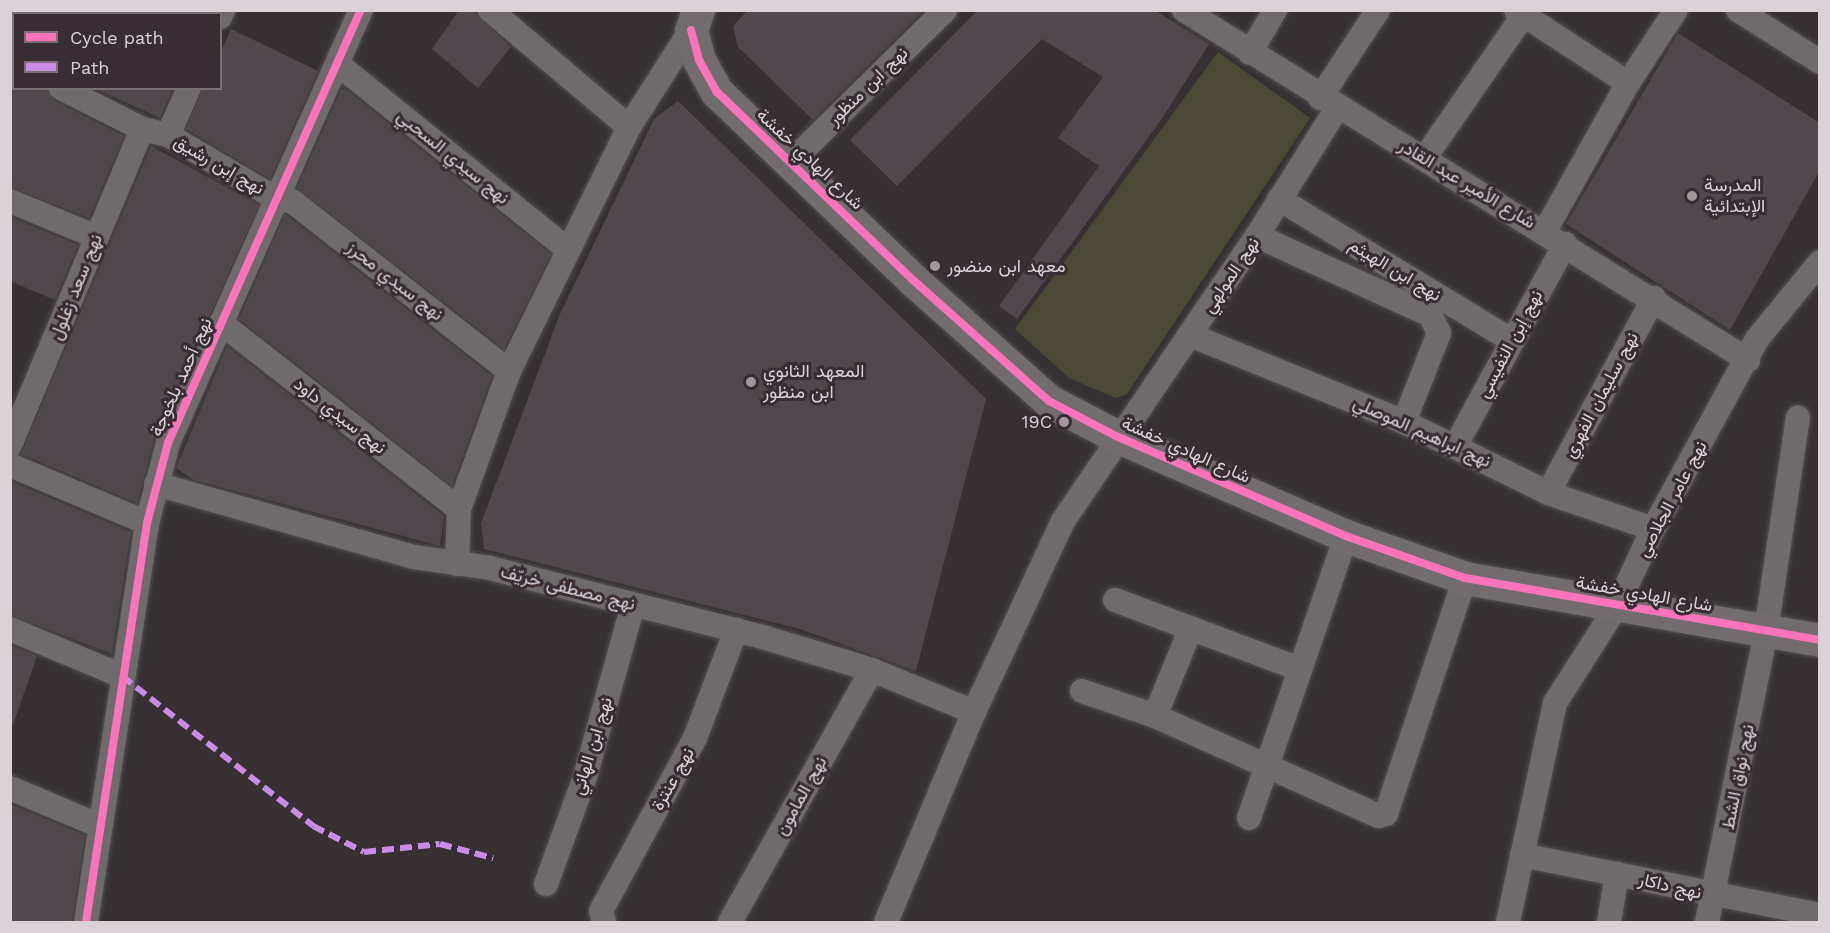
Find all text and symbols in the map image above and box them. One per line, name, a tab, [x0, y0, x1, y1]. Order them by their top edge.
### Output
legend	[12, 12, 222, 90]
text: Cycle path	[70, 27, 164, 48]
street label: نهج ابن منظور	[823, 42, 913, 130]
text: Path	[70, 57, 110, 78]
street label: شارع الهادي خفشة	[752, 104, 868, 214]
street label: نهج سيدي السحبي	[393, 105, 513, 209]
street label: نهج إبن رشيق	[170, 130, 268, 200]
street label: شارع الأمير عبد القادر	[1395, 135, 1539, 233]
place label: المدرسة الإبتدائية	[1704, 175, 1765, 218]
marker: المدرسة الإبتدائية	[1685, 189, 1699, 203]
street label: نهج سعد زغلول	[45, 231, 107, 343]
street label: نهج المولهي	[1198, 233, 1264, 317]
street label: نهج ابن الهيثم	[1345, 234, 1445, 306]
street label: نهج سيدي محرز	[342, 237, 448, 325]
place label: معهد ابن منضور	[947, 255, 1065, 277]
marker: معهد ابن منضور	[928, 259, 942, 273]
street label: نهج إبن النفيسي	[1473, 286, 1547, 402]
street label: نهج أحمد بلخوجة	[145, 314, 217, 440]
street label: نهج سليمان الفهري	[1559, 328, 1643, 462]
place label: المعهد الثانوي ابن منظور	[763, 361, 864, 404]
street label: نهج سيدي داود	[290, 373, 390, 459]
marker: المعهد الثانوي ابن منظور	[744, 375, 758, 389]
street label: نهج ابراهيم الموصلي	[1350, 392, 1494, 472]
place label: 19C	[1022, 411, 1052, 433]
street label: شارع الهادي خفشة	[1118, 412, 1254, 488]
marker: 19C	[1057, 415, 1071, 429]
street label: نهج عامر الجلاصي	[1632, 437, 1712, 561]
street label: نهج مصطفى خريّف	[498, 561, 638, 615]
street label: شارع الهادي خفشة	[1574, 571, 1714, 617]
street label: نهج ابن الهاني	[567, 695, 617, 797]
street label: نهج نواق الشط	[1717, 723, 1759, 831]
street label: نهج عنترة	[647, 744, 699, 814]
street label: نهج المامون	[771, 753, 831, 839]
street label: نهج داكار	[1636, 868, 1704, 904]

